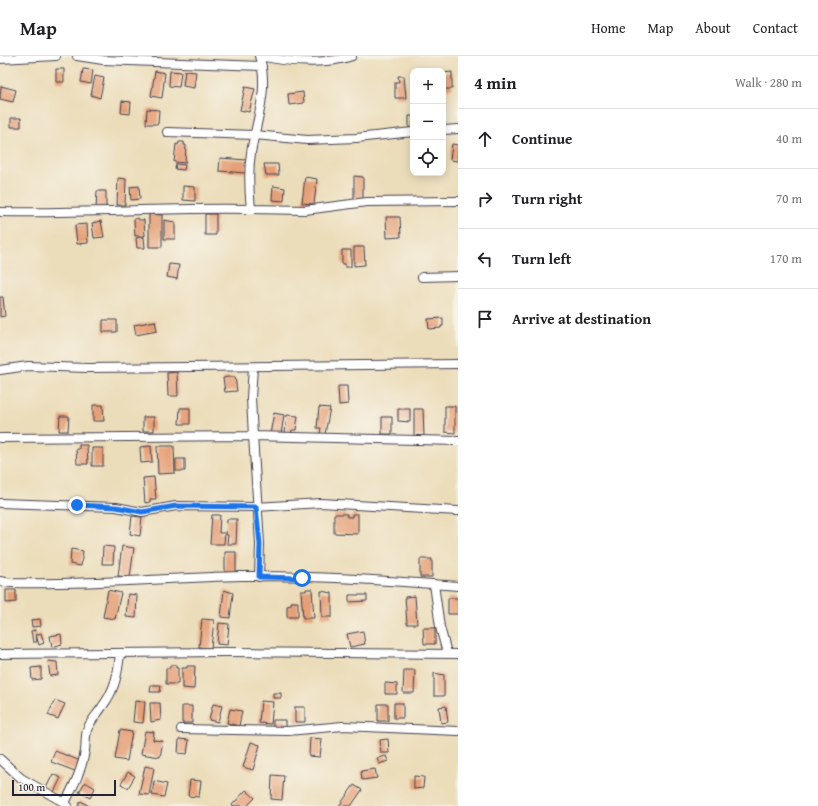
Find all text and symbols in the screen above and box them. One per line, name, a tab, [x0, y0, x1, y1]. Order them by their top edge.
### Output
text: Map	[20, 14, 57, 42]
text: Home	[591, 18, 626, 38]
text: Map	[648, 18, 673, 38]
text: About	[695, 18, 731, 38]
text: Contact	[753, 18, 798, 38]
map controls	[410, 68, 446, 176]
button: +	[410, 68, 446, 104]
text: 4 min	[474, 70, 516, 95]
text: Walk · 280 m	[735, 73, 802, 92]
button: −	[410, 104, 446, 140]
icon: ahead	[474, 128, 496, 150]
text: Continue	[512, 128, 573, 149]
text: 40 m	[776, 129, 802, 148]
button: locate	[410, 140, 446, 176]
icon: right	[474, 188, 496, 210]
text: Turn right	[512, 188, 583, 209]
text: 70 m	[776, 189, 802, 208]
icon: left	[474, 248, 496, 270]
text: Turn left	[512, 248, 571, 269]
text: 170 m	[770, 249, 802, 268]
icon: arrive	[474, 308, 496, 330]
text: Arrive at destination	[512, 308, 651, 329]
route end	[68, 496, 86, 514]
route start	[293, 569, 311, 587]
scale bar	[12, 778, 116, 797]
text: 100 m	[18, 779, 45, 795]

